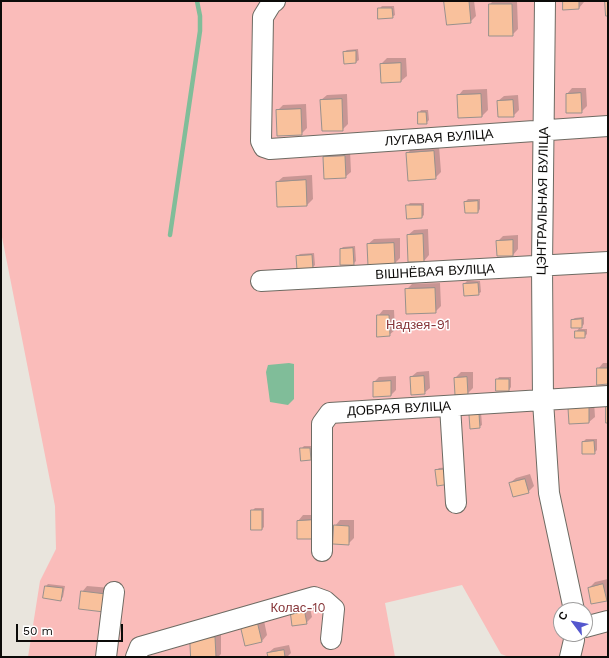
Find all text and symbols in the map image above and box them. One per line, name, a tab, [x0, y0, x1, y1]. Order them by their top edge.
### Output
street label: ЛУГАВАЯ ВУЛІЦА	[384, 126, 494, 150]
street label: ЦЭНТРАЛЬНАЯ ВУЛІЦА	[534, 127, 552, 275]
street label: ВІШНЁВАЯ ВУЛІЦА	[375, 261, 495, 283]
park label: Надзея-91	[386, 317, 450, 333]
street label: ДОБРАЯ ВУЛІЦА	[347, 398, 451, 420]
park label: Колас-10	[270, 600, 326, 616]
north arrow	[553, 602, 593, 642]
text: С	[556, 609, 571, 623]
scale bar	[18, 616, 125, 642]
text: 50 m	[23, 624, 53, 638]

